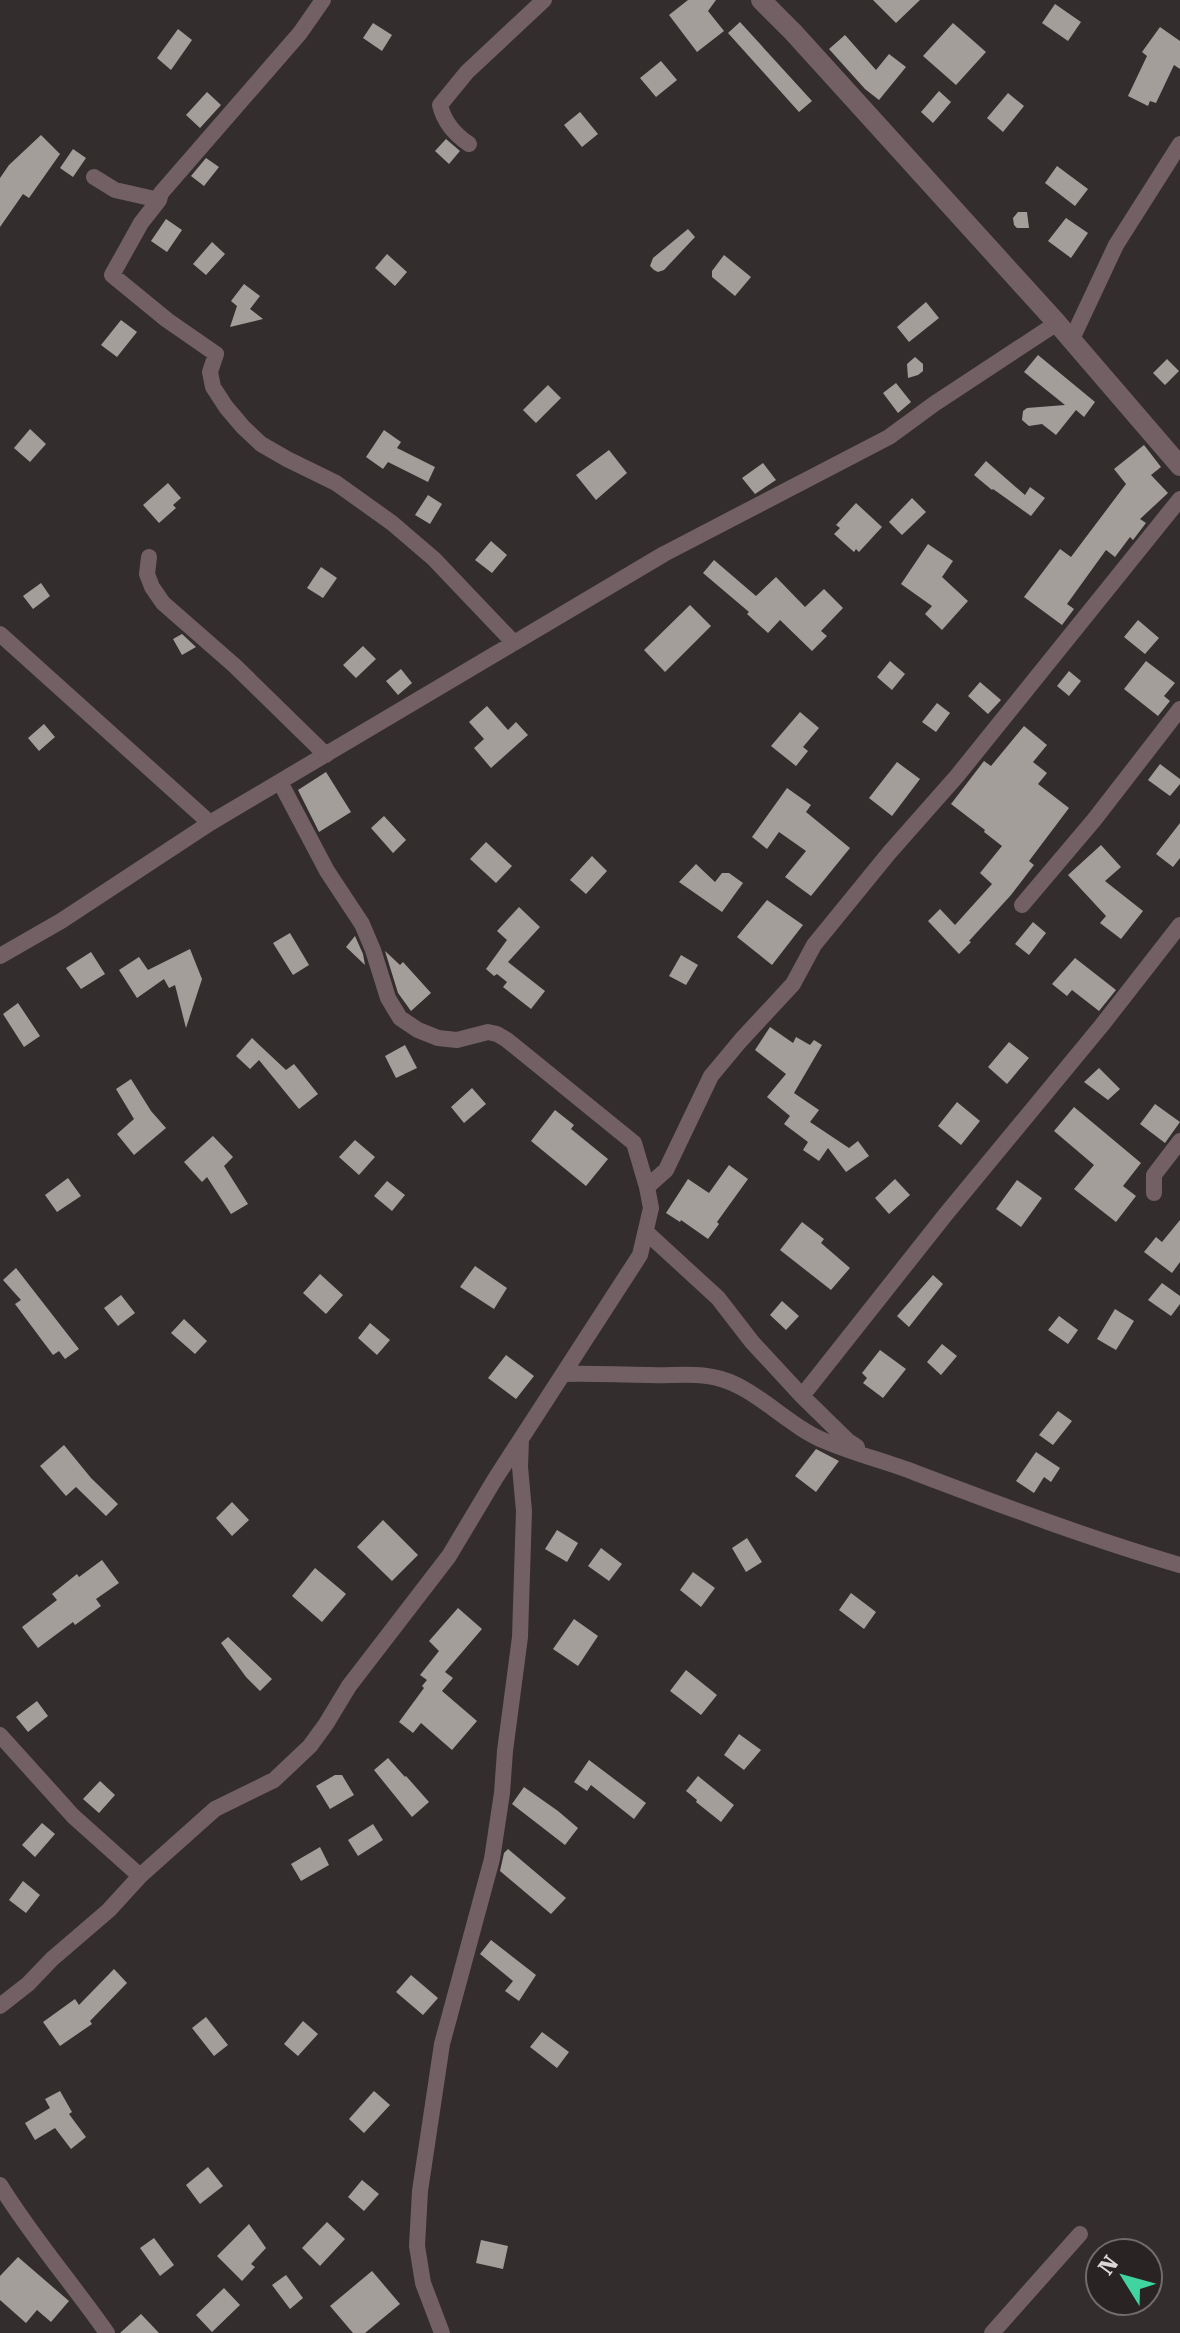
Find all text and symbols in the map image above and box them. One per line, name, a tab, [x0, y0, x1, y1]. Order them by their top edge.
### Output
north arrow	[1084, 2237, 1164, 2317]
text: N	[1093, 2251, 1124, 2280]

